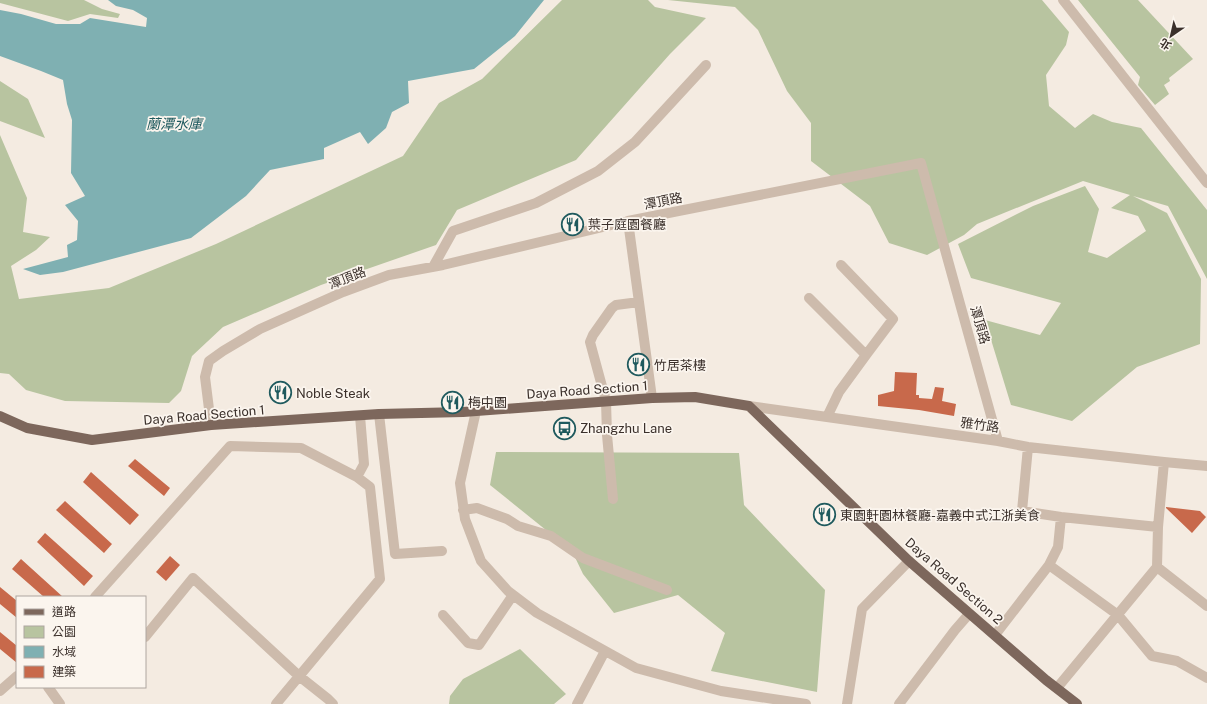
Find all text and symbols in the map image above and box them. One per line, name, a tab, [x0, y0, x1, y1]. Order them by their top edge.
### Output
north arrow	[1151, 16, 1191, 56]
text: 北	[1157, 36, 1173, 52]
water label: 蘭潭水庫	[146, 116, 204, 132]
street label: 潭頂路	[642, 190, 684, 212]
restaurant icon: 葉子庭園餐廳	[559, 211, 585, 237]
place label: 葉子庭園餐廳	[588, 217, 666, 232]
street label: 潭頂路	[326, 264, 368, 292]
street label: 潭頂路	[967, 304, 993, 346]
restaurant icon: 竹居茶樓	[625, 352, 651, 378]
place label: 竹居茶樓	[654, 358, 706, 373]
street label: Daya Road Section 1	[526, 378, 648, 402]
restaurant icon: Noble Steak	[268, 380, 294, 406]
place label: Noble Steak	[296, 386, 370, 401]
restaurant icon: 梅中園	[439, 389, 465, 415]
place label: 梅中園	[468, 395, 507, 410]
street label: Daya Road Section 1	[143, 402, 265, 428]
bus stop icon: Zhangzhu Lane	[551, 415, 577, 441]
street label: 雅竹路	[960, 415, 1000, 435]
place label: Zhangzhu Lane	[580, 421, 672, 436]
restaurant icon: 東園軒園林餐廳-嘉義中式江浙美食	[812, 502, 838, 528]
place label: 東園軒園林餐廳-嘉義中式江浙美食	[840, 508, 1040, 523]
street label: Daya Road Section 2	[902, 535, 1006, 627]
legend	[16, 596, 146, 688]
text: 道路	[52, 605, 76, 619]
text: 公園	[52, 625, 76, 639]
text: 水域	[52, 645, 76, 659]
text: 建築	[52, 665, 76, 679]

